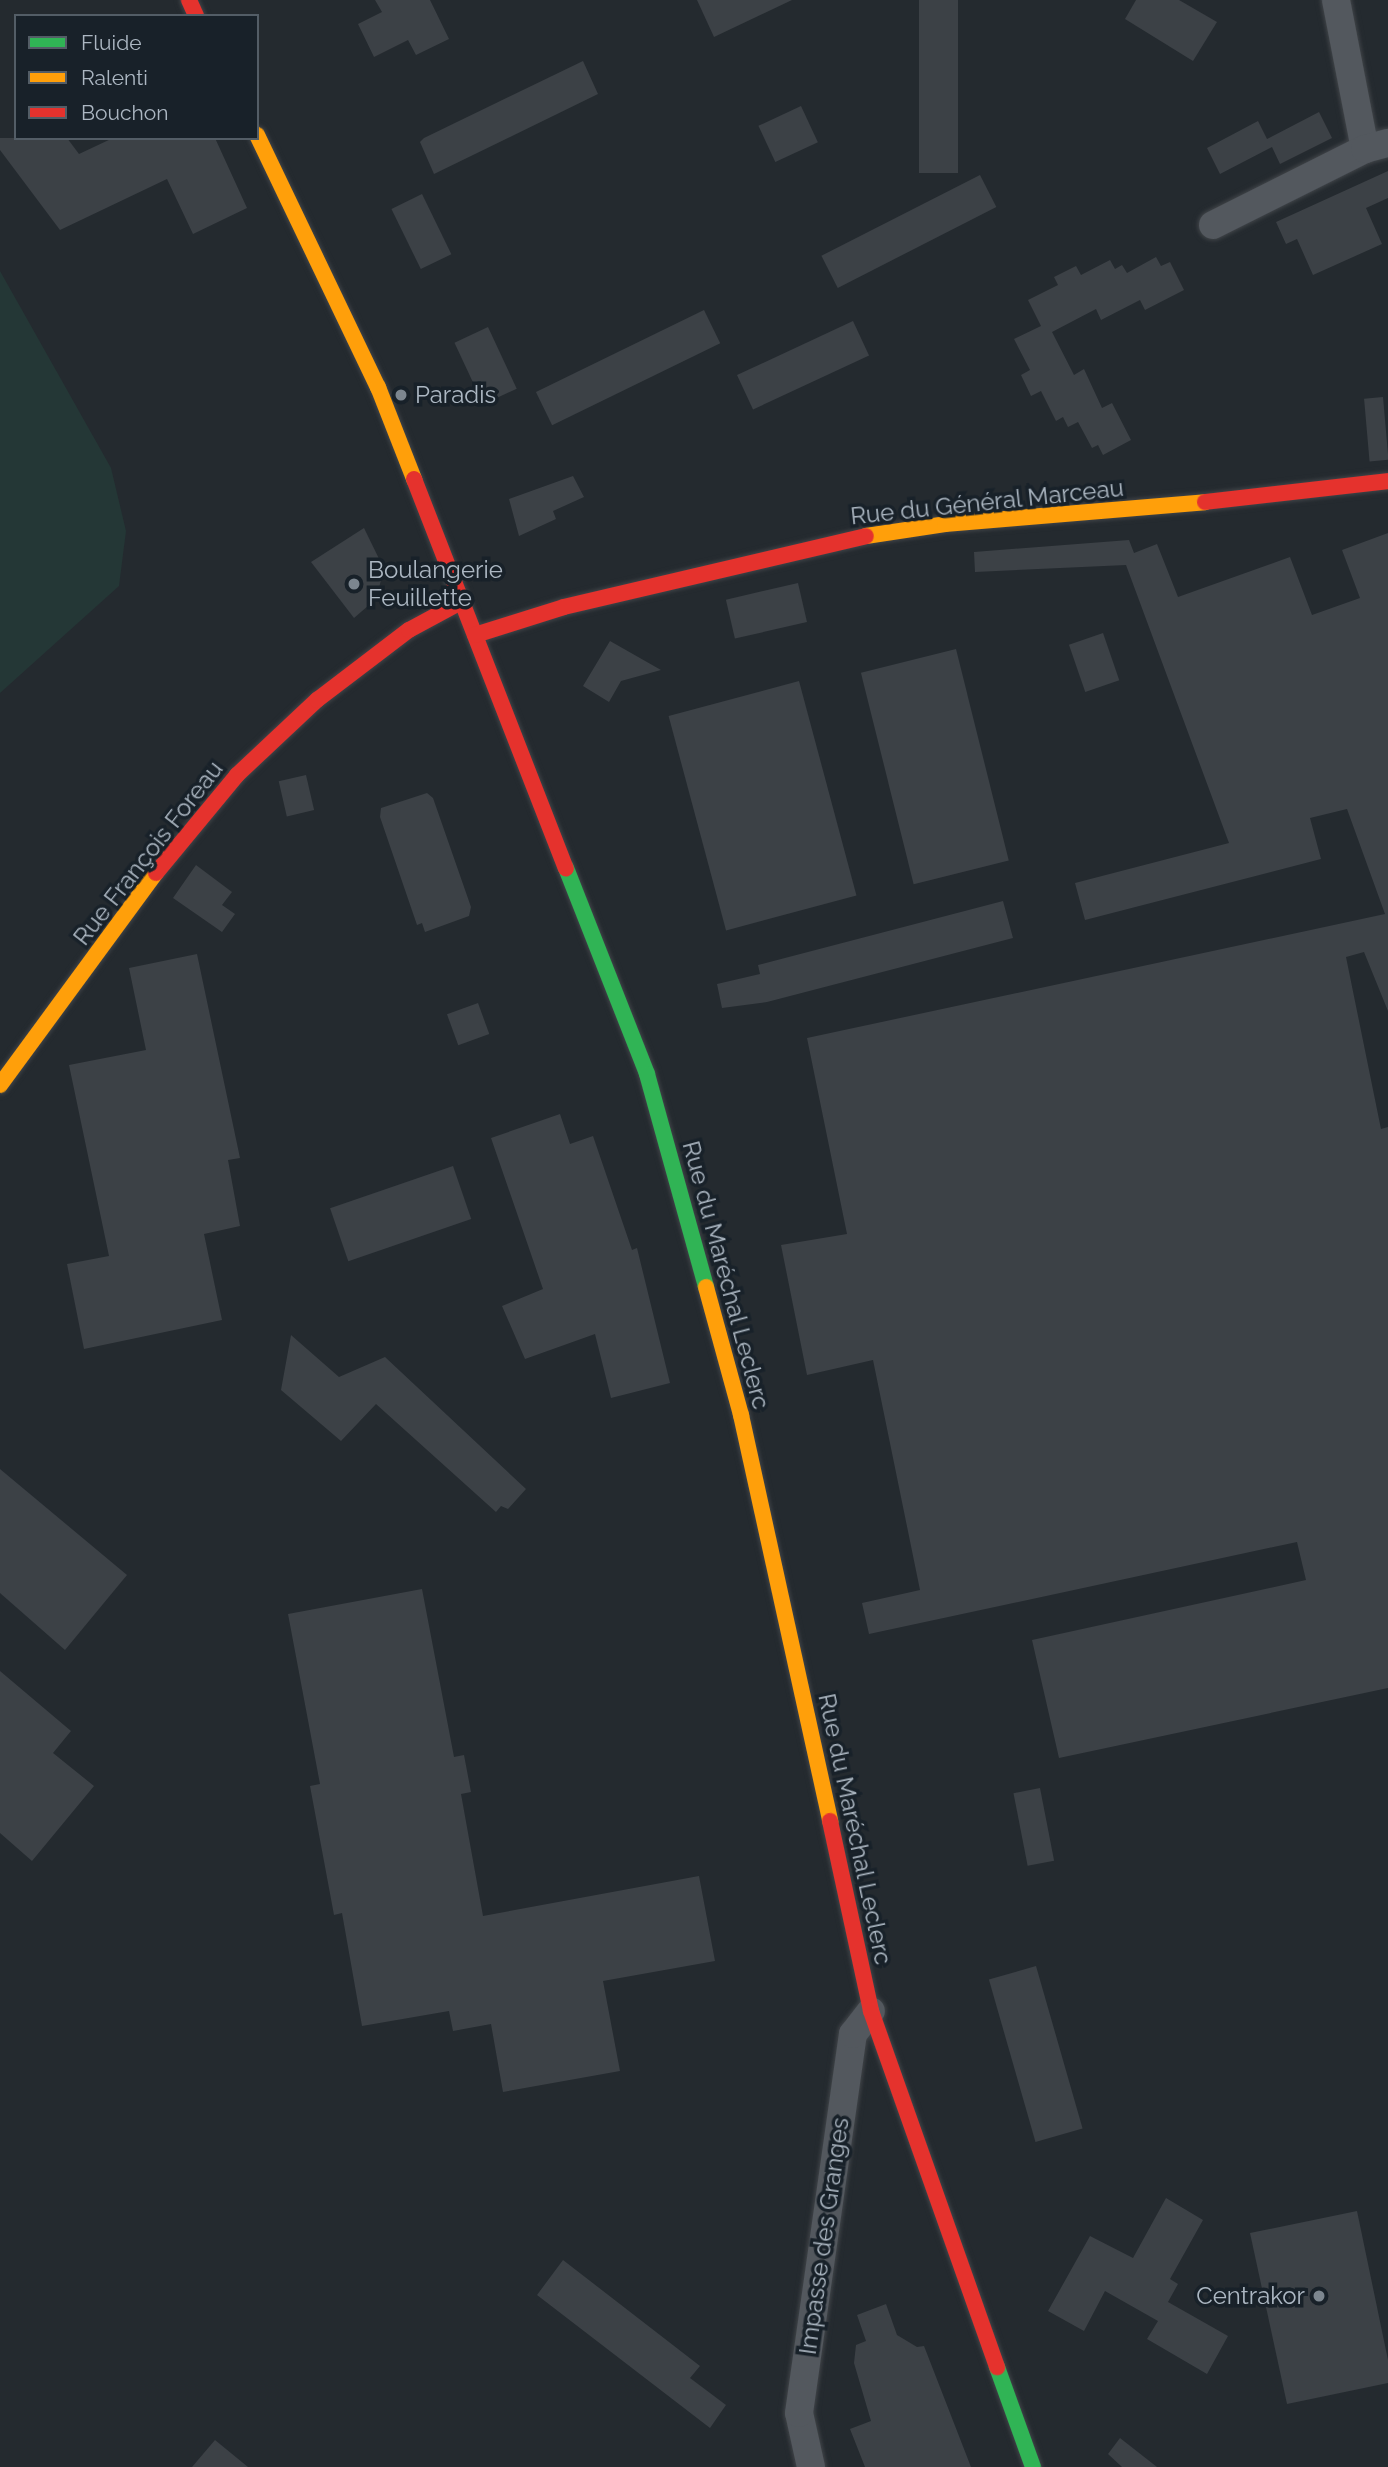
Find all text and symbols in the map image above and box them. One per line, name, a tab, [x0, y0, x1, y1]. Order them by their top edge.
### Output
legend	[14, 14, 259, 140]
text: Fluide	[81, 30, 142, 55]
text: Ralenti	[81, 65, 148, 90]
text: Bouchon	[81, 100, 168, 125]
place label: Paradis	[415, 381, 496, 409]
marker: Paradis	[393, 387, 409, 403]
street label: Rue du Général Marceau	[849, 473, 1125, 531]
place label: Boulangerie Feuillette	[368, 556, 503, 612]
marker: Boulangerie Feuillette	[346, 576, 362, 592]
street label: Rue François Foreau	[67, 755, 229, 951]
street label: Rue du Maréchal Leclerc	[676, 1137, 776, 1413]
street label: Rue du Maréchal Leclerc	[812, 1690, 898, 1968]
street label: Impasse des Granges	[793, 2116, 855, 2356]
place label: Centrakor	[1196, 2282, 1305, 2310]
marker: Centrakor	[1311, 2288, 1327, 2304]

